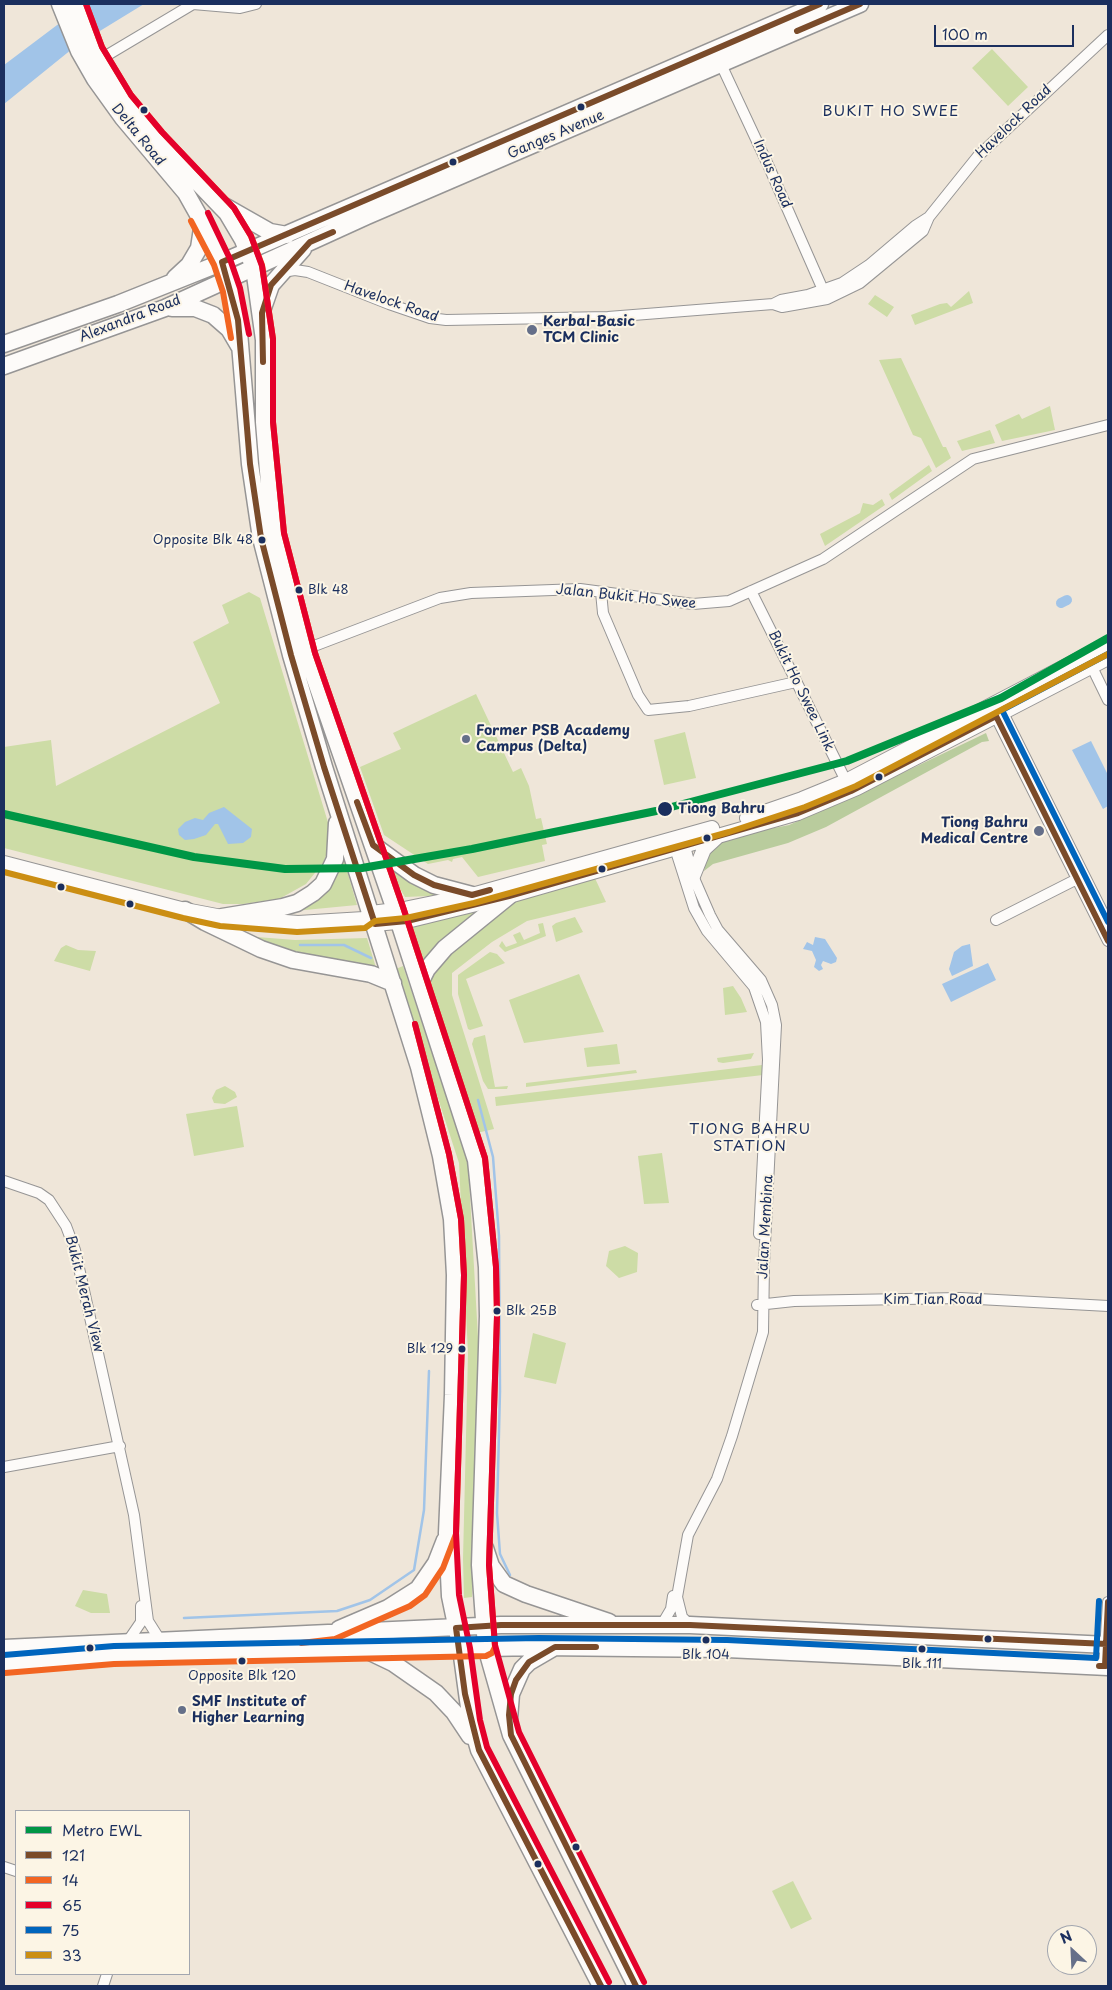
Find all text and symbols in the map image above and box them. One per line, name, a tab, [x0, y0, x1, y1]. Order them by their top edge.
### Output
scale bar	[937, 15, 1077, 47]
text: 100 m	[942, 22, 988, 45]
street label: Havelock Road	[973, 82, 1055, 162]
street label: Delta Road	[108, 101, 168, 169]
unlabelled marker	[576, 102, 586, 112]
district label: BUKIT HO SWEE	[821, 103, 961, 121]
unlabelled marker	[139, 105, 149, 115]
street label: Ganges Avenue	[505, 107, 607, 163]
street label: Indus Road	[749, 137, 795, 211]
unlabelled marker	[448, 157, 458, 167]
street label: Havelock Road	[342, 278, 440, 326]
street label: Alexandra Road	[77, 292, 183, 346]
place label: Kerbal-Basic TCM Clinic	[543, 314, 635, 347]
marker: Kerbal-Basic TCM Clinic	[525, 323, 539, 337]
place label: Opposite Blk 48	[153, 532, 253, 548]
marker: Opposite Blk 48	[257, 535, 267, 545]
street label: Jalan Bukit Ho Swee	[555, 581, 697, 613]
place label: Blk 48	[308, 582, 349, 598]
marker: Blk 48	[294, 585, 304, 595]
street label: Bukit Ho Swee Link	[764, 628, 838, 754]
place label: Former PSB Academy Campus (Delta)	[476, 723, 630, 756]
marker: Former PSB Academy Campus (Delta)	[460, 733, 472, 745]
unlabelled marker	[874, 772, 884, 782]
marker: Tiong Bahru	[656, 800, 674, 818]
place label: Tiong Bahru	[678, 801, 765, 817]
place label: Tiong Bahru Medical Centre	[921, 815, 1028, 848]
marker: Tiong Bahru Medical Centre	[1032, 824, 1046, 838]
unlabelled marker	[702, 833, 712, 843]
unlabelled marker	[597, 864, 607, 874]
unlabelled marker	[56, 882, 66, 892]
unlabelled marker	[125, 899, 135, 909]
district label: TIONG BAHRU STATION	[687, 1121, 813, 1156]
street label: Jalan Membina	[755, 1175, 777, 1279]
street label: Bukit Merah View	[61, 1234, 107, 1354]
street label: Kim Tian Road	[883, 1292, 983, 1308]
place label: Blk 25B	[506, 1303, 557, 1319]
marker: Blk 25B	[492, 1306, 502, 1316]
place label: Blk 129	[407, 1341, 453, 1357]
marker: Blk 129	[457, 1344, 467, 1354]
unlabelled marker	[983, 1634, 993, 1644]
marker: Blk 104	[701, 1635, 711, 1645]
unlabelled marker	[85, 1643, 95, 1653]
marker: Blk 111	[917, 1644, 927, 1654]
place label: Blk 104	[682, 1647, 730, 1663]
marker: Opposite Blk 120	[237, 1656, 247, 1666]
place label: Blk 111	[902, 1656, 942, 1672]
place label: Opposite Blk 120	[188, 1668, 296, 1684]
place label: SMF Institute of Higher Learning	[192, 1694, 306, 1726]
marker: SMF Institute of Higher Learning	[176, 1704, 188, 1716]
legend	[15, 1810, 190, 1975]
text: Metro EWL	[62, 1818, 142, 1841]
unlabelled marker	[571, 1842, 581, 1852]
text: 121	[62, 1843, 85, 1866]
unlabelled marker	[533, 1859, 543, 1869]
text: 14	[62, 1868, 79, 1891]
text: 65	[62, 1893, 82, 1916]
text: 75	[62, 1918, 80, 1941]
north arrow	[1047, 1925, 1097, 1975]
text: N	[1056, 1925, 1075, 1949]
text: 33	[62, 1943, 82, 1966]

